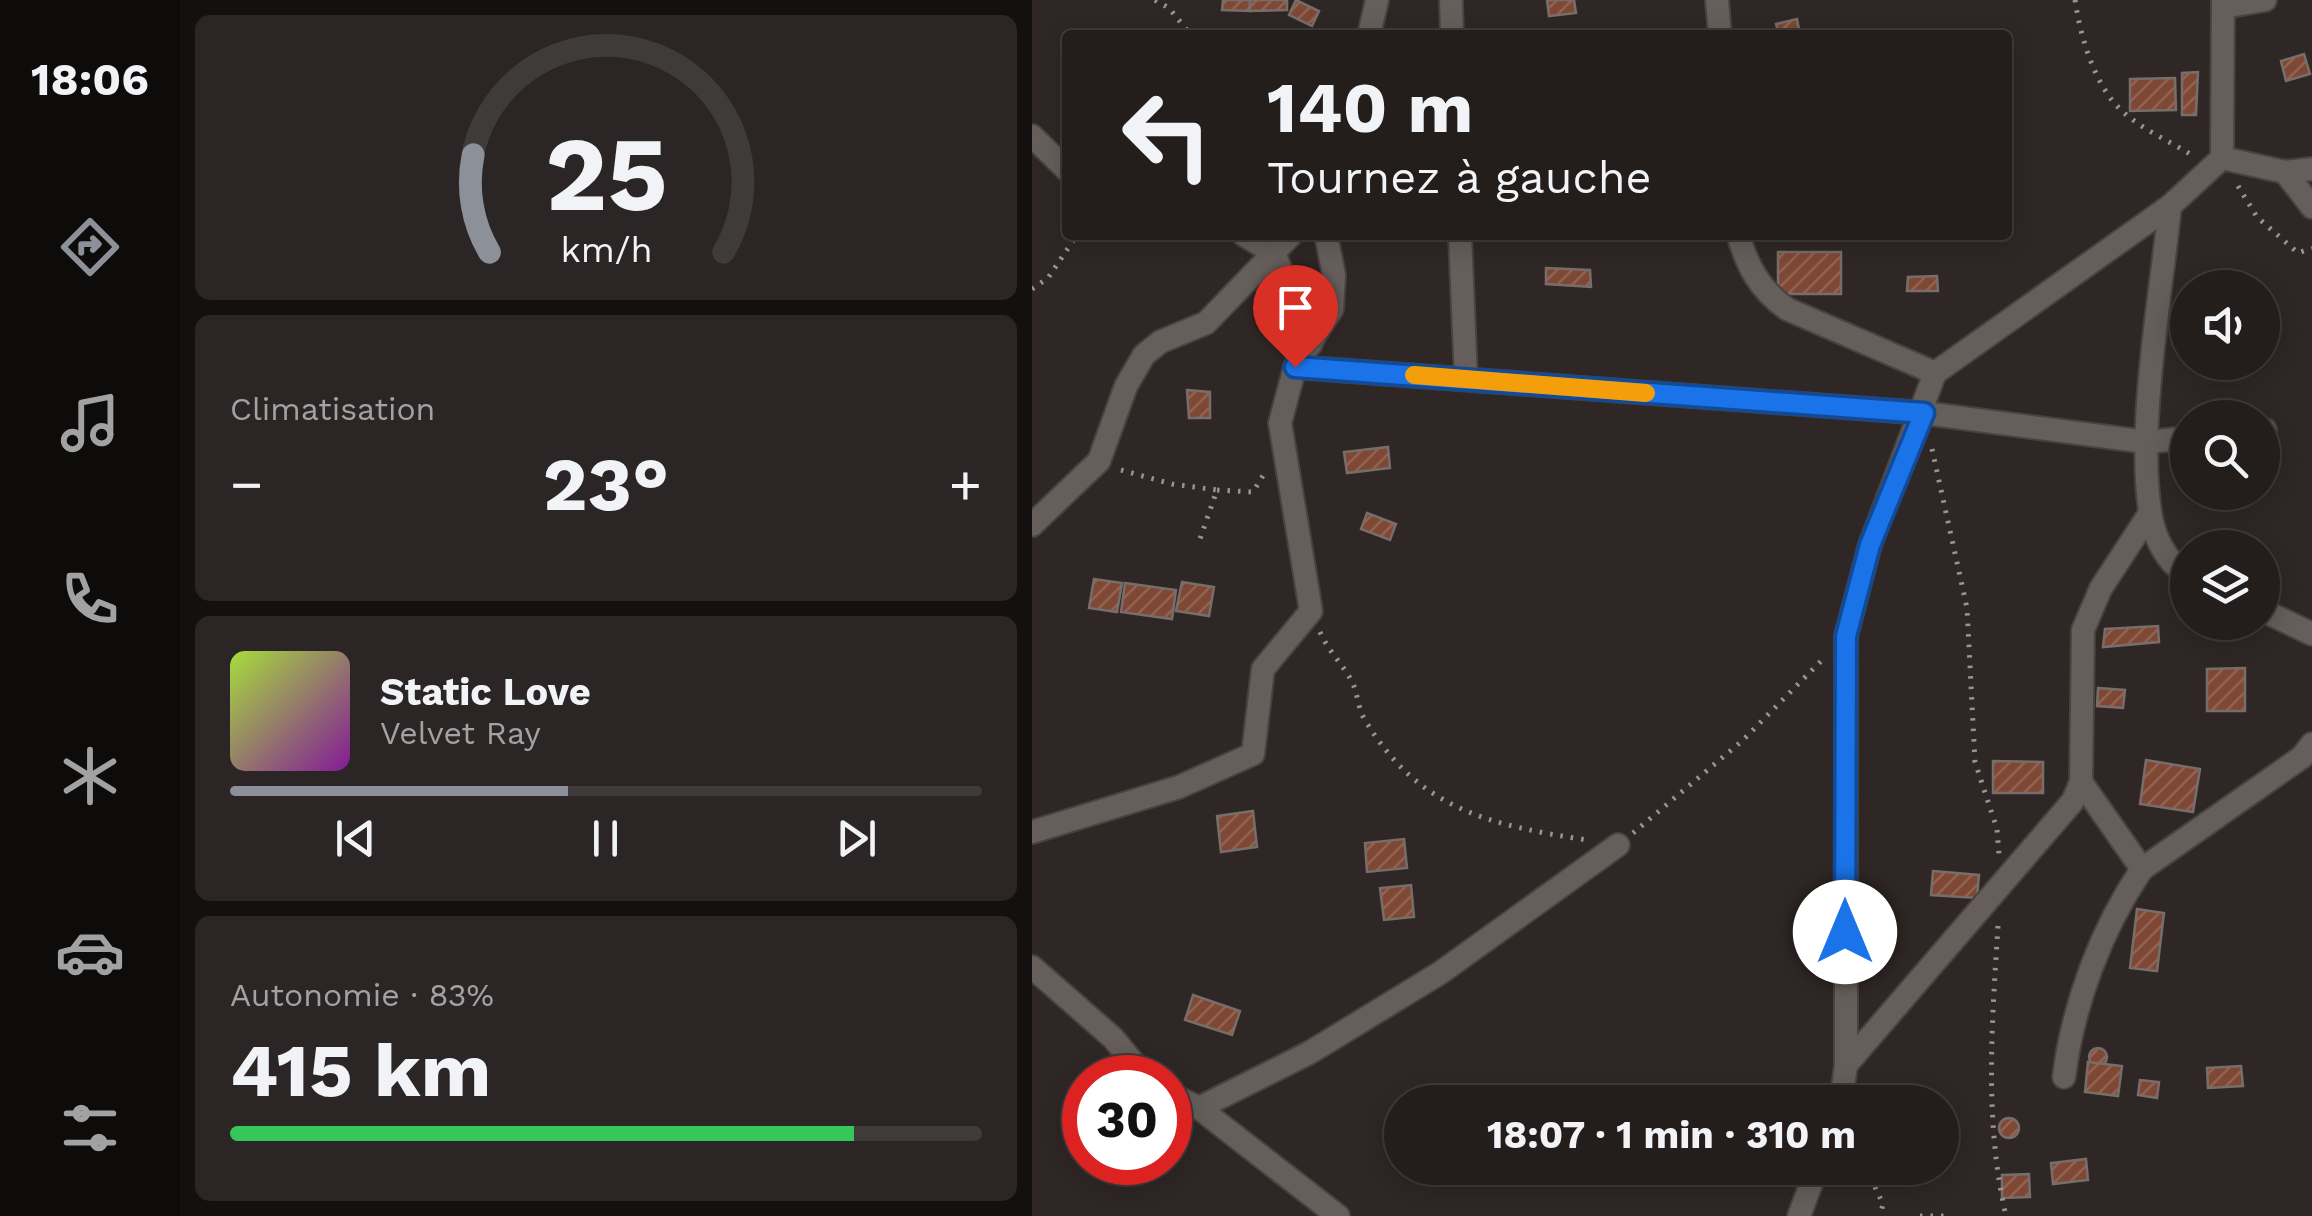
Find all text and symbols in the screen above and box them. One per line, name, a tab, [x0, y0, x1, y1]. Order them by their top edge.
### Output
text: 18:06	[31, 53, 149, 106]
text: 140 m	[1267, 67, 1473, 149]
icon: left	[1102, 70, 1232, 200]
text: 25	[545, 113, 667, 235]
text: Tournez à gauche	[1267, 151, 1652, 204]
icon: directions	[55, 212, 125, 282]
text: km/h	[560, 229, 652, 271]
pin	[1253, 265, 1338, 368]
map controls	[2170, 270, 2280, 640]
button: sound	[2170, 270, 2280, 380]
icon: arrive	[1268, 280, 1323, 335]
icon: music	[55, 388, 125, 458]
text: Climatisation	[230, 390, 435, 428]
button: search	[2170, 400, 2280, 510]
text: 23°	[543, 440, 669, 528]
text: −	[230, 452, 263, 516]
text: +	[949, 452, 982, 516]
button: layers	[2170, 530, 2280, 640]
icon: phone	[55, 564, 125, 634]
text: Static Love	[380, 670, 591, 714]
text: Velvet Ray	[380, 714, 541, 752]
icon: climate	[55, 741, 125, 811]
icon: previous	[328, 811, 383, 866]
icon: pause	[578, 811, 633, 866]
icon: next	[829, 811, 884, 866]
position arrow	[1793, 880, 1897, 984]
icon: car	[55, 917, 125, 987]
text: Autonomie · 83%	[230, 976, 494, 1014]
text: 415 km	[230, 1026, 491, 1114]
speed limit sign: 30	[1062, 1055, 1192, 1185]
icon: filters	[55, 1093, 125, 1163]
text: 18:07 · 1 min · 310 m	[1487, 1113, 1856, 1157]

